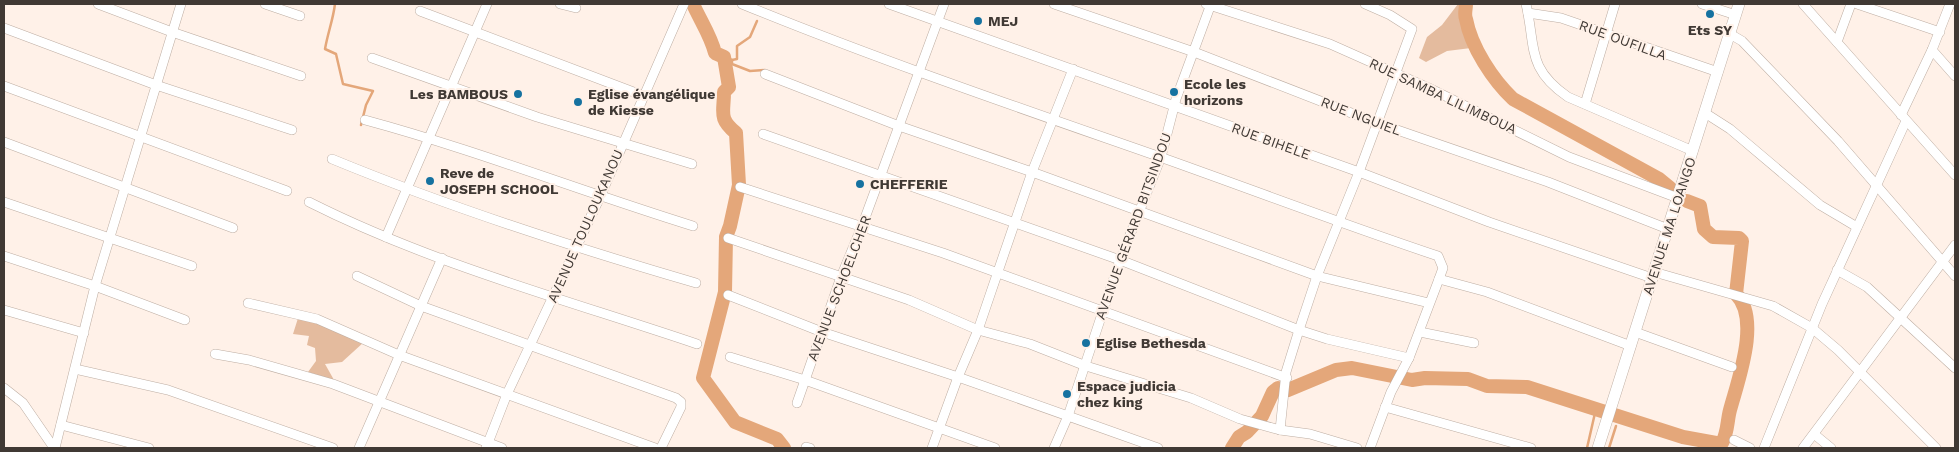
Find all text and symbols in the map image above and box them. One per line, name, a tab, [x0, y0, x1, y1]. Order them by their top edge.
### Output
marker: Ets SY	[1704, 8, 1716, 20]
place label: MEJ	[988, 13, 1018, 29]
marker: MEJ	[972, 15, 984, 27]
street label: RUE OUFILLA	[1577, 17, 1669, 63]
place label: Ets SY	[1688, 22, 1733, 38]
street label: RUE SAMBA LILIMBOUA	[1367, 55, 1519, 137]
place label: Ecole les horizons	[1184, 76, 1246, 108]
place label: Les BAMBOUS	[409, 86, 508, 102]
place label: Eglise évangélique de Kiesse	[588, 86, 715, 118]
marker: Ecole les horizons	[1168, 86, 1180, 98]
marker: Les BAMBOUS	[512, 88, 524, 100]
street label: RUE NGUIEL	[1319, 93, 1403, 139]
marker: Eglise évangélique de Kiesse	[572, 96, 584, 108]
street label: RUE BIHELE	[1229, 119, 1313, 163]
street label: AVENUE GÉRARD BITSINDOU	[1092, 131, 1174, 321]
street label: AVENUE TOULOUKANOU	[544, 147, 626, 305]
street label: AVENUE MA LOANGO	[1639, 155, 1699, 297]
place label: Reve de JOSEPH SCHOOL	[440, 165, 559, 197]
marker: Reve de JOSEPH SCHOOL	[424, 175, 436, 187]
place label: CHEFFERIE	[870, 176, 948, 192]
marker: CHEFFERIE	[854, 178, 866, 190]
street label: AVENUE SCHOELCHER	[804, 213, 874, 363]
place label: Eglise Bethesda	[1096, 335, 1207, 351]
marker: Eglise Bethesda	[1080, 337, 1092, 349]
place label: Espace judicia chez king	[1077, 378, 1177, 410]
marker: Espace judicia chez king	[1061, 388, 1073, 400]

